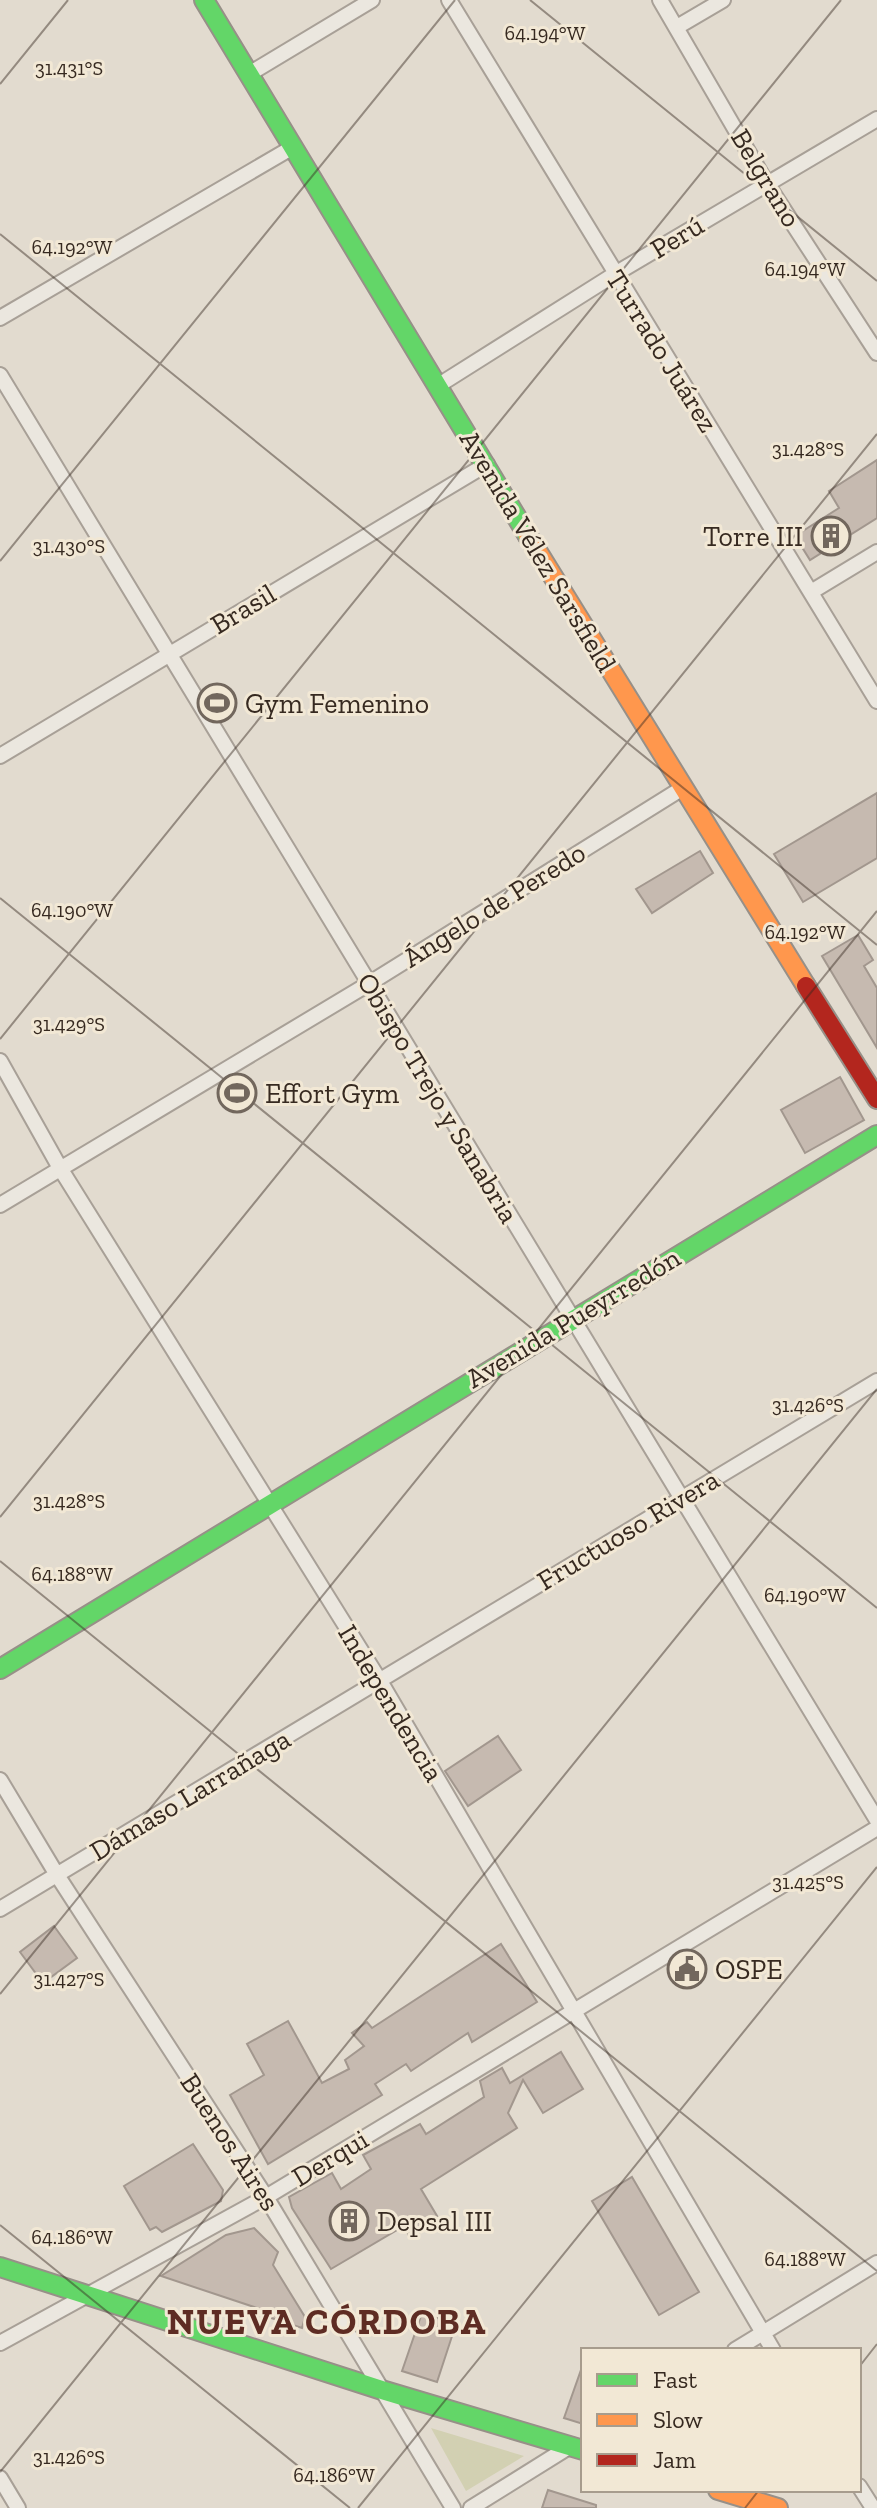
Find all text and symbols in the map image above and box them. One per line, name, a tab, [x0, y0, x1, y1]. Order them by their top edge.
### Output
text: 64.194°W	[505, 21, 586, 45]
text: 31.431°S	[35, 56, 103, 80]
street label: Belgrano	[724, 123, 808, 233]
street label: Perú	[644, 208, 710, 266]
text: 64.192°W	[32, 235, 113, 259]
text: 64.194°W	[765, 257, 846, 281]
street label: Turrado Juárez	[599, 264, 725, 438]
street label: Avenida Vélez Sarsfield	[453, 424, 623, 678]
text: 31.428°S	[772, 437, 844, 461]
building icon: Torre III	[810, 515, 852, 557]
place label: Torre III	[703, 520, 803, 553]
text: 31.430°S	[33, 534, 105, 558]
street label: Brasil	[205, 577, 281, 641]
sports icon: Gym Femenino	[196, 682, 238, 724]
place label: Gym Femenino	[245, 687, 429, 720]
street label: Ángelo de Peredo	[397, 836, 591, 974]
text: 64.190°W	[31, 898, 113, 922]
text: 64.192°W	[765, 920, 846, 944]
street label: Obispo Trejo y Sanabria	[350, 967, 526, 1229]
text: 31.429°S	[33, 1012, 105, 1036]
sports icon: Effort Gym	[216, 1072, 258, 1114]
place label: Effort Gym	[265, 1077, 399, 1110]
street label: Avenida Pueyrredón	[460, 1241, 686, 1395]
text: 31.426°S	[772, 1393, 844, 1417]
street label: Fructuoso Rivera	[531, 1462, 725, 1597]
text: 31.428°S	[33, 1489, 105, 1513]
text: 64.188°W	[31, 1562, 113, 1586]
text: 64.190°W	[764, 1583, 846, 1607]
street label: Independencia	[331, 1619, 451, 1788]
street label: Dámaso Larrañaga	[84, 1722, 297, 1868]
text: 31.425°S	[772, 1870, 844, 1894]
public building icon: OSPE	[666, 1948, 708, 1990]
place label: OSPE	[715, 1953, 783, 1986]
text: 31.427°S	[34, 1967, 104, 1991]
street label: Buenos Aires	[173, 2067, 287, 2217]
street label: Derqui	[286, 2122, 374, 2194]
building icon: Depsal III	[328, 2200, 370, 2242]
place label: Depsal III	[377, 2205, 492, 2238]
text: 64.186°W	[31, 2225, 113, 2249]
text: 64.188°W	[764, 2247, 846, 2271]
district label: NUEVA CÓRDOBA	[167, 2300, 487, 2343]
legend	[581, 2348, 861, 2492]
text: Fast	[653, 2365, 697, 2394]
text: Slow	[653, 2405, 703, 2434]
text: 31.426°S	[33, 2445, 105, 2469]
text: Jam	[653, 2445, 696, 2474]
text: 64.186°W	[293, 2463, 375, 2487]

